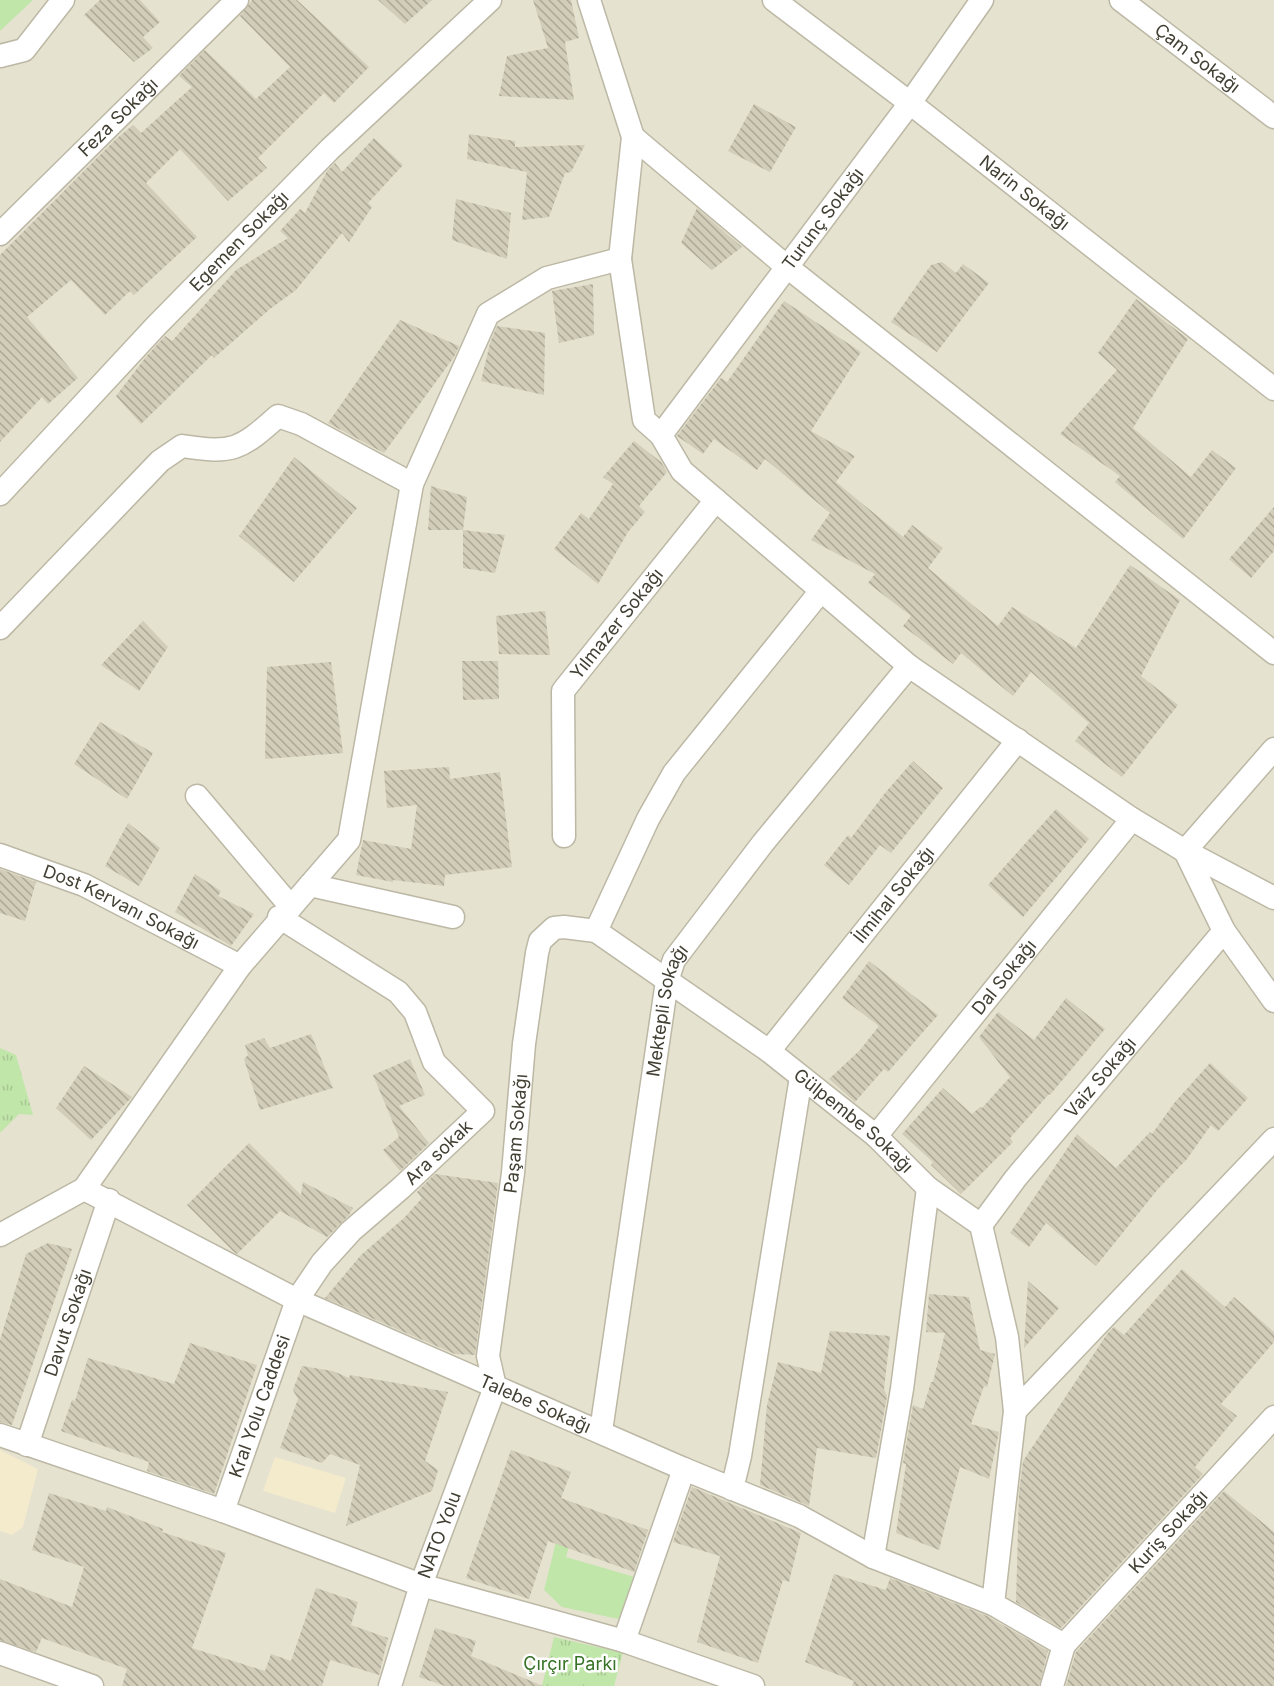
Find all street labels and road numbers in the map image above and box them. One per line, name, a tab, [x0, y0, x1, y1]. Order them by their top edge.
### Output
street label: Çam Sokağı	[1151, 19, 1244, 97]
street label: Feza Sokağı	[74, 73, 162, 161]
street label: Narin Sokağı	[975, 151, 1074, 234]
street label: Turunç Sokağı	[778, 164, 868, 274]
street label: Egemen Sokağı	[185, 187, 293, 295]
street label: Yılmazer Sokağı	[566, 564, 667, 683]
street label: İlmihal Sokağı	[848, 842, 938, 947]
street label: Dost Kervanı Sokağı	[40, 860, 203, 953]
street label: Dal Sokağı	[967, 935, 1040, 1019]
street label: Mektepli Sokağı	[642, 940, 692, 1078]
street label: Vaiz Sokağı	[1060, 1033, 1140, 1122]
street label: Gülpembe Sokağı	[790, 1064, 918, 1177]
street label: Paşam Sokağı	[499, 1073, 531, 1195]
street label: Ara sokak	[400, 1116, 476, 1189]
street label: Davut Sokağı	[40, 1266, 95, 1379]
street label: Kral Yolu Caddesi	[225, 1332, 294, 1480]
street label: Talebe Sokağı	[476, 1370, 594, 1437]
street label: Kuriş Sokağı	[1124, 1485, 1212, 1577]
street label: NATO Yolu	[413, 1489, 465, 1581]

